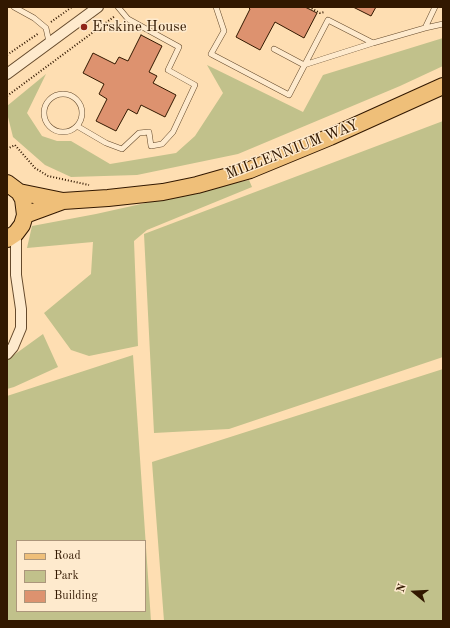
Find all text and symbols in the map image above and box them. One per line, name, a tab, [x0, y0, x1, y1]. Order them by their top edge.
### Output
place label: Erskine House	[92, 18, 187, 36]
marker: Erskine House	[79, 22, 89, 32]
street label: MILLENNIUM WAY	[223, 116, 361, 184]
legend	[16, 540, 146, 612]
text: Road	[54, 550, 81, 562]
text: Park	[54, 570, 79, 582]
north arrow	[394, 572, 434, 612]
text: N	[396, 582, 409, 594]
text: Building	[54, 590, 98, 602]

